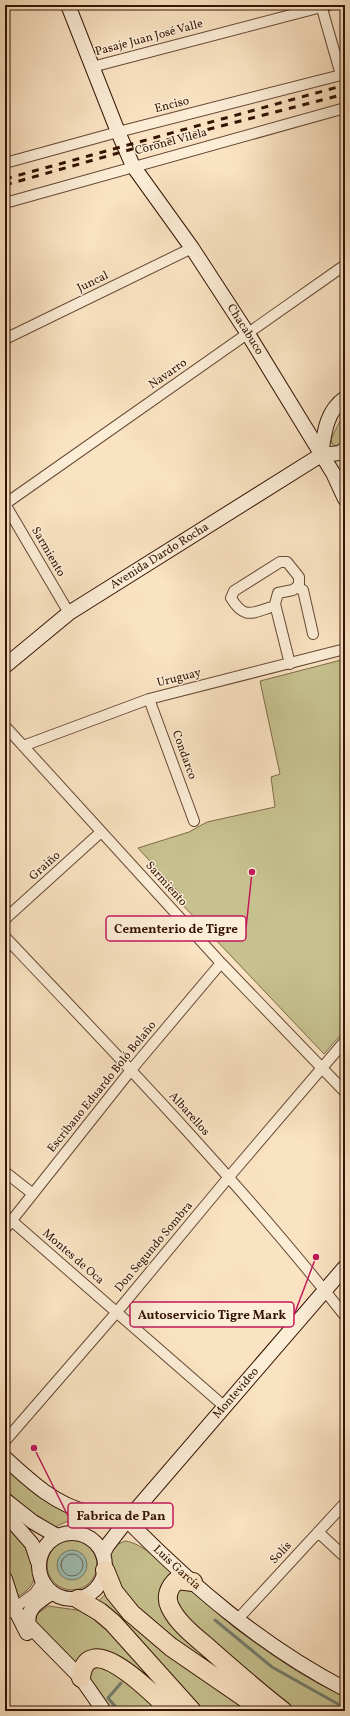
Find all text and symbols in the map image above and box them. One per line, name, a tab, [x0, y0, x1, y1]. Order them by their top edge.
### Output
street label: Pasaje Juan José Valle	[93, 16, 205, 60]
street label: Enciso	[153, 93, 191, 117]
street label: Coronel Vilela	[133, 125, 209, 159]
street label: Juncal	[75, 267, 112, 296]
street label: Chacabuco	[223, 301, 267, 358]
street label: Navarro	[146, 355, 190, 393]
street label: Avenida Dardo Rocha	[107, 519, 212, 593]
street label: Sarmiento	[27, 524, 69, 580]
street label: Uruguay	[155, 665, 203, 691]
street label: Condarco	[168, 728, 200, 782]
street label: Graiño	[26, 848, 64, 884]
street label: Sarmiento	[142, 858, 190, 910]
callout: Cementerio de Tigre	[106, 916, 246, 941]
text: Cementerio de Tigre	[114, 921, 238, 939]
street label: Escribano Eduardo Boló Bolaño	[44, 1018, 160, 1156]
street label: Albarellos	[165, 1089, 213, 1139]
street label: Don Segundo Sombra	[111, 1198, 197, 1296]
street label: Montes de Oca	[39, 1226, 107, 1288]
callout: Autoservicio Tigre Mark	[130, 1302, 294, 1327]
text: Autoservicio Tigre Mark	[138, 1307, 286, 1325]
street label: Montevideo	[210, 1364, 263, 1422]
callout: Fabrica de Pan	[68, 1503, 173, 1528]
text: Fabrica de Pan	[76, 1508, 166, 1526]
street label: Solís	[267, 1538, 295, 1568]
street label: Luis García	[149, 1542, 204, 1594]

